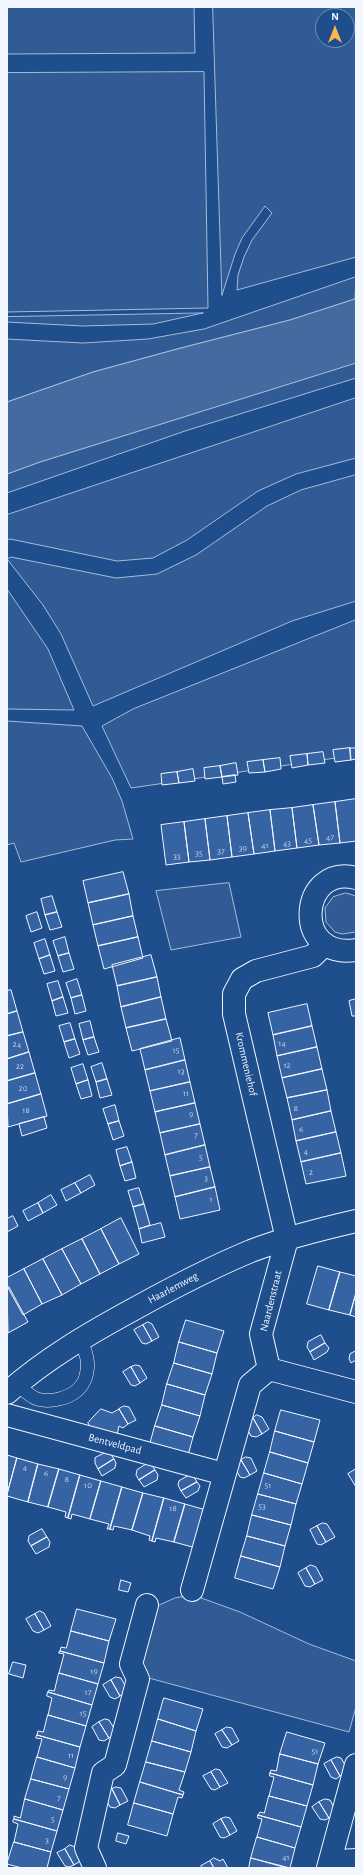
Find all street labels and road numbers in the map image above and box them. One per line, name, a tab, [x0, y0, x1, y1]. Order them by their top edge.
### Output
street label: Krommeniehof	[232, 1031, 260, 1097]
street label: Haarlemweg	[146, 1269, 200, 1307]
street label: Naardenstraat	[257, 1269, 285, 1333]
street label: Bentveldpad	[87, 1431, 143, 1457]

